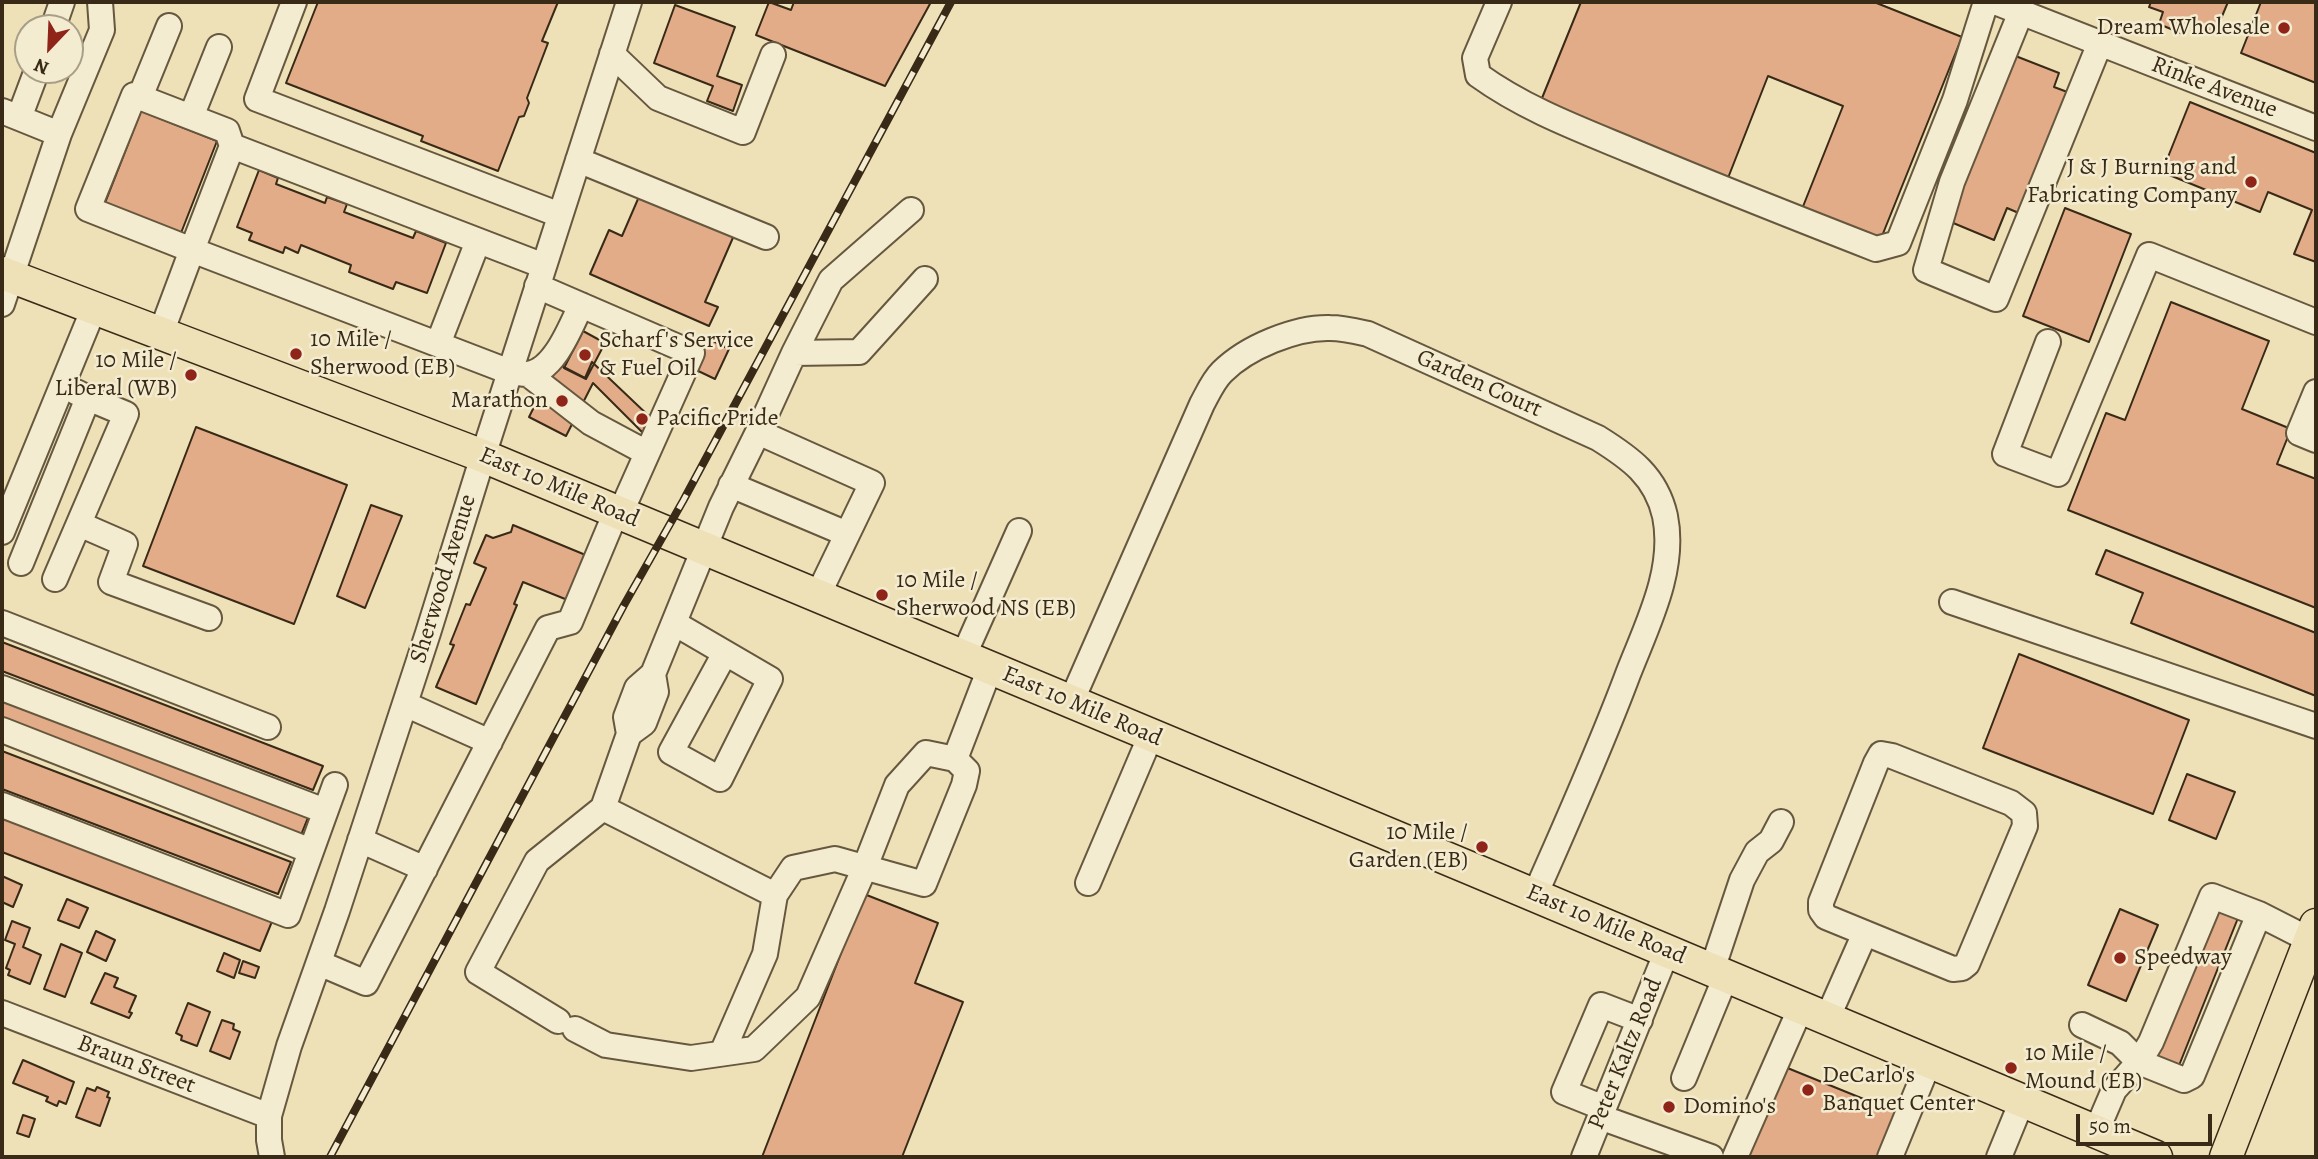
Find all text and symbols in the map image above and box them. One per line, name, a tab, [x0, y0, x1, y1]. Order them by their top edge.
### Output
north arrow	[14, 14, 84, 84]
place label: Dream Wholesale	[2097, 14, 2270, 42]
marker: Dream Wholesale	[2276, 20, 2292, 36]
street label: Rinke Avenue	[2147, 51, 2281, 125]
text: N	[30, 52, 53, 81]
place label: J & J Burning and Fabricating Company	[2027, 154, 2237, 210]
marker: J & J Burning and Fabricating Company	[2243, 174, 2259, 190]
place label: 10 Mile / Sherwood (EB)	[310, 326, 455, 382]
place label: Scharf's Service & Fuel Oil	[599, 327, 754, 383]
street label: Garden Court	[1412, 344, 1546, 424]
marker: 10 Mile / Sherwood (EB)	[288, 346, 304, 362]
place label: 10 Mile / Liberal (WB)	[55, 347, 177, 403]
marker: Scharf's Service & Fuel Oil	[577, 347, 593, 363]
marker: 10 Mile / Liberal (WB)	[183, 367, 199, 383]
place label: Marathon	[451, 387, 548, 415]
marker: Marathon	[554, 393, 570, 409]
place label: Pacific Pride	[656, 405, 778, 433]
marker: Pacific Pride	[634, 411, 650, 427]
street label: East 10 Mile Road	[475, 441, 643, 535]
street label: Sherwood Avenue	[405, 491, 483, 667]
place label: 10 Mile / Sherwood NS (EB)	[896, 567, 1076, 623]
marker: 10 Mile / Sherwood NS (EB)	[874, 587, 890, 603]
street label: East 10 Mile Road	[998, 660, 1166, 754]
place label: 10 Mile / Garden (EB)	[1349, 819, 1468, 875]
marker: 10 Mile / Garden (EB)	[1474, 839, 1490, 855]
street label: East 10 Mile Road	[1522, 878, 1690, 972]
place label: Speedway	[2134, 944, 2232, 972]
marker: Speedway	[2112, 950, 2128, 966]
street label: Peter Kaltz Road	[1582, 974, 1670, 1134]
street label: Braun Street	[73, 1029, 199, 1101]
place label: 10 Mile / Mound (EB)	[2025, 1040, 2142, 1096]
marker: 10 Mile / Mound (EB)	[2003, 1060, 2019, 1076]
place label: DeCarlo's Banquet Center	[1822, 1062, 1976, 1118]
marker: DeCarlo's Banquet Center	[1800, 1082, 1816, 1098]
place label: Domino's	[1683, 1093, 1776, 1121]
marker: Domino's	[1661, 1099, 1677, 1115]
scale bar	[2080, 1100, 2216, 1144]
text: 50 m	[2089, 1112, 2131, 1140]

